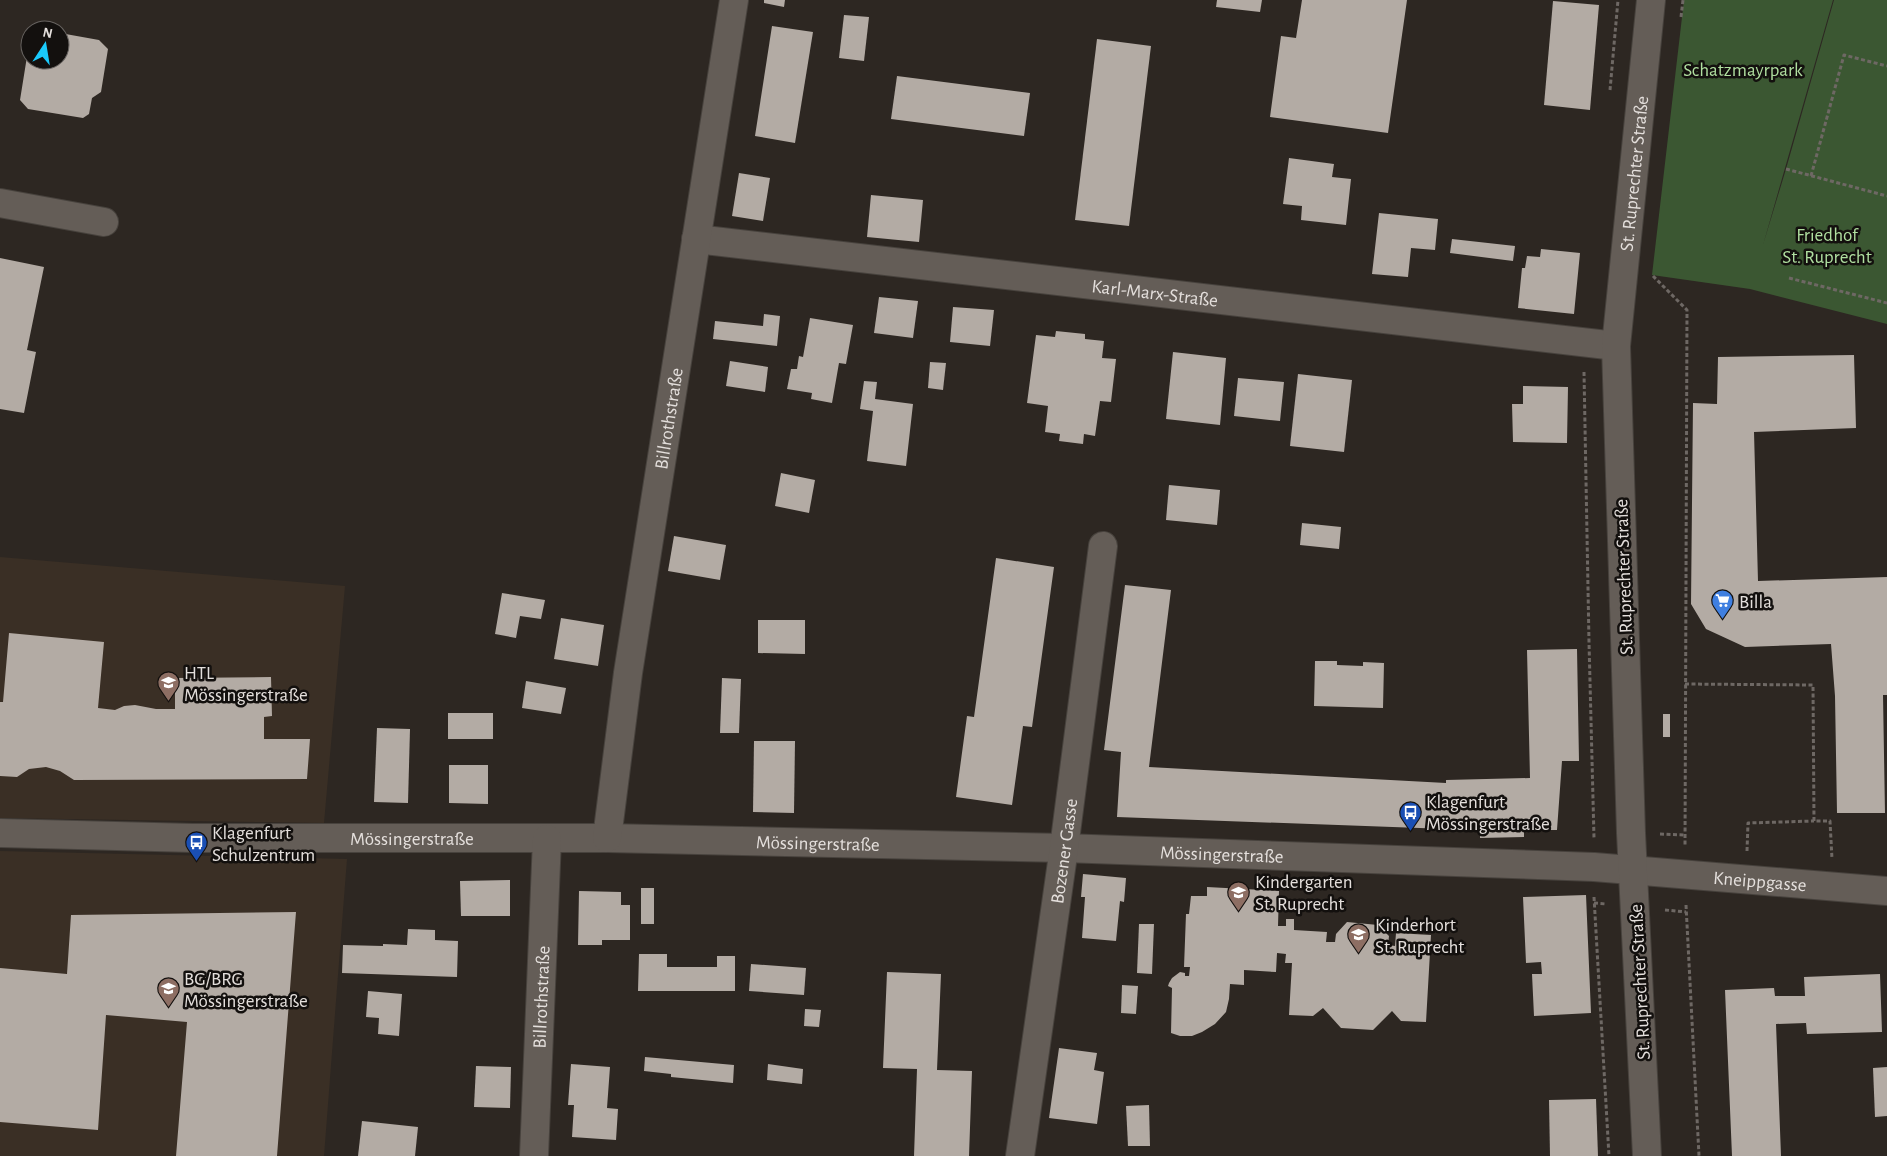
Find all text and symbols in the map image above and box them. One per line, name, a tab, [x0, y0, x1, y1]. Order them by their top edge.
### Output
north arrow	[20, 20, 70, 70]
text: N	[41, 25, 54, 41]
park label: Schatzmayrpark	[1683, 61, 1803, 80]
street label: St. Ruprechter Straße	[1618, 95, 1652, 252]
park label: Friedhof St. Ruprecht	[1782, 226, 1872, 267]
street label: Karl-Marx-Straße	[1091, 277, 1219, 311]
street label: Billrothstraße	[652, 366, 687, 471]
street label: St. Ruprechter Straße	[1612, 499, 1637, 655]
supermarket icon: Billa	[1711, 589, 1735, 620]
place label: Billa	[1739, 593, 1772, 612]
place label: HTL Mössingerstraße	[184, 664, 308, 705]
school or university icon: HTL Mössingerstraße	[156, 671, 180, 702]
place label: Klagenfurt Mössingerstraße	[1426, 793, 1550, 834]
street label: Bozener Gasse	[1048, 797, 1081, 905]
bus stop icon: Klagenfurt Mössingerstraße	[1398, 800, 1422, 831]
place label: Klagenfurt Schulzentrum	[212, 824, 315, 865]
street label: Mössingerstraße	[350, 830, 474, 849]
bus stop icon: Klagenfurt Schulzentrum	[184, 831, 208, 862]
street label: Mössingerstraße	[756, 833, 880, 855]
street label: Mössingerstraße	[1159, 843, 1284, 867]
street label: Kneippgasse	[1713, 869, 1807, 895]
place label: Kindergarten St. Ruprecht	[1255, 873, 1353, 914]
school or university icon: Kindergarten St. Ruprecht	[1227, 880, 1251, 911]
street label: St. Ruprechter Straße	[1627, 903, 1654, 1060]
place label: Kinderhort St. Ruprecht	[1375, 916, 1464, 957]
school or university icon: Kinderhort St. Ruprecht	[1347, 923, 1371, 954]
street label: Billrothstraße	[530, 945, 554, 1049]
place label: BG/BRG Mössingerstraße	[184, 970, 308, 1011]
school or university icon: BG/BRG Mössingerstraße	[156, 977, 180, 1008]

